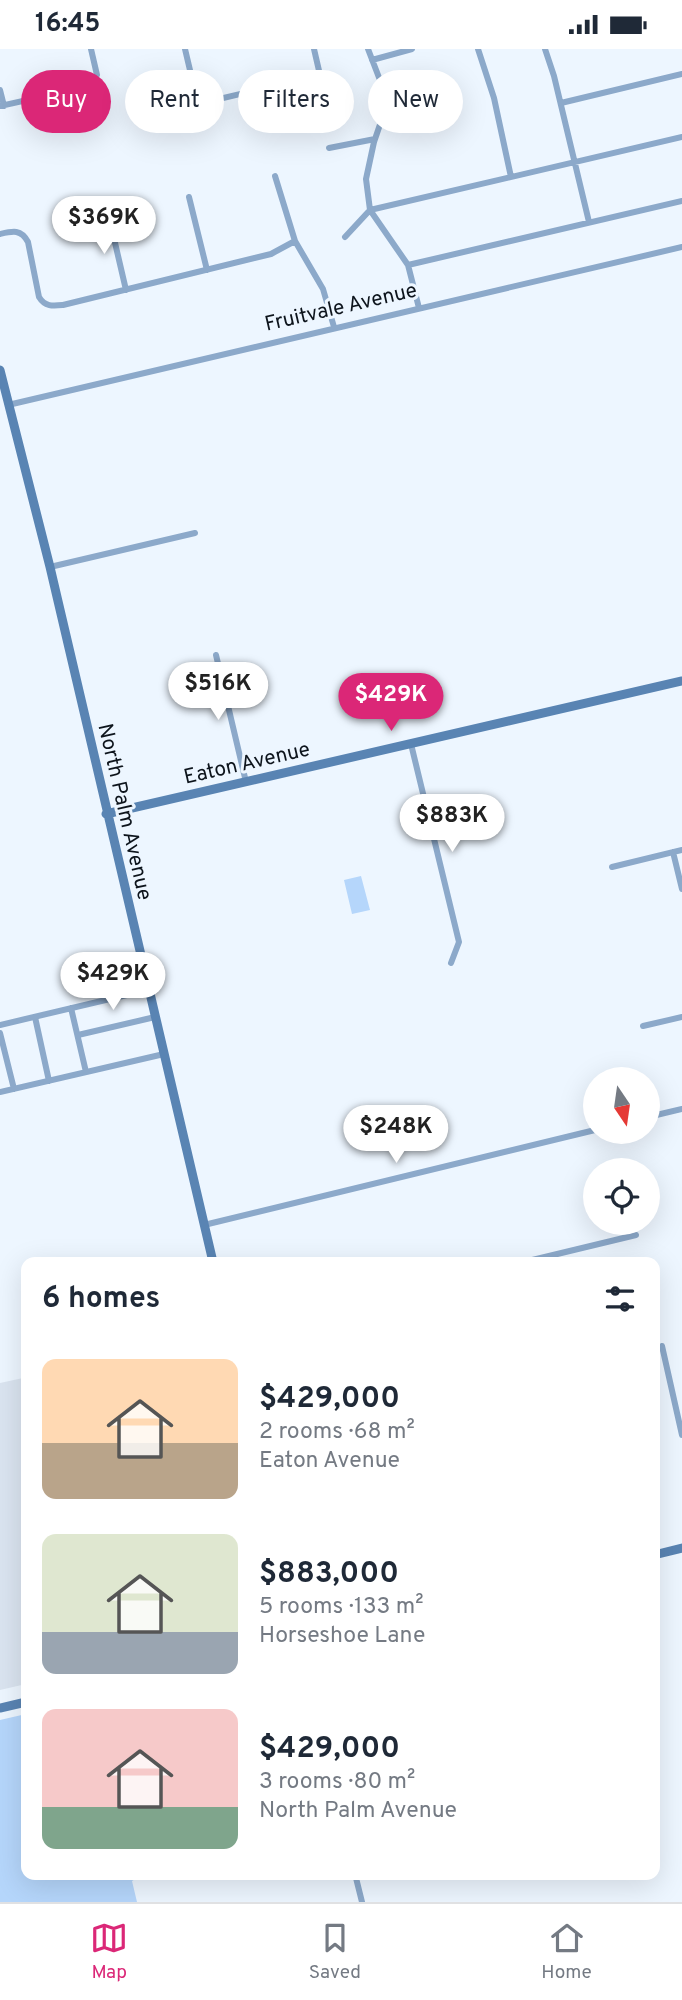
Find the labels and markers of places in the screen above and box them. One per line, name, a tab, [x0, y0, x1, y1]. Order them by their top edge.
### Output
pin: $369K	[55, 197, 153, 256]
pin: $516K	[169, 663, 267, 722]
pin: $429K	[342, 673, 440, 733]
pin: $883K	[403, 795, 501, 854]
pin: $429K	[64, 953, 162, 1012]
pin: $248K	[347, 1105, 445, 1165]

